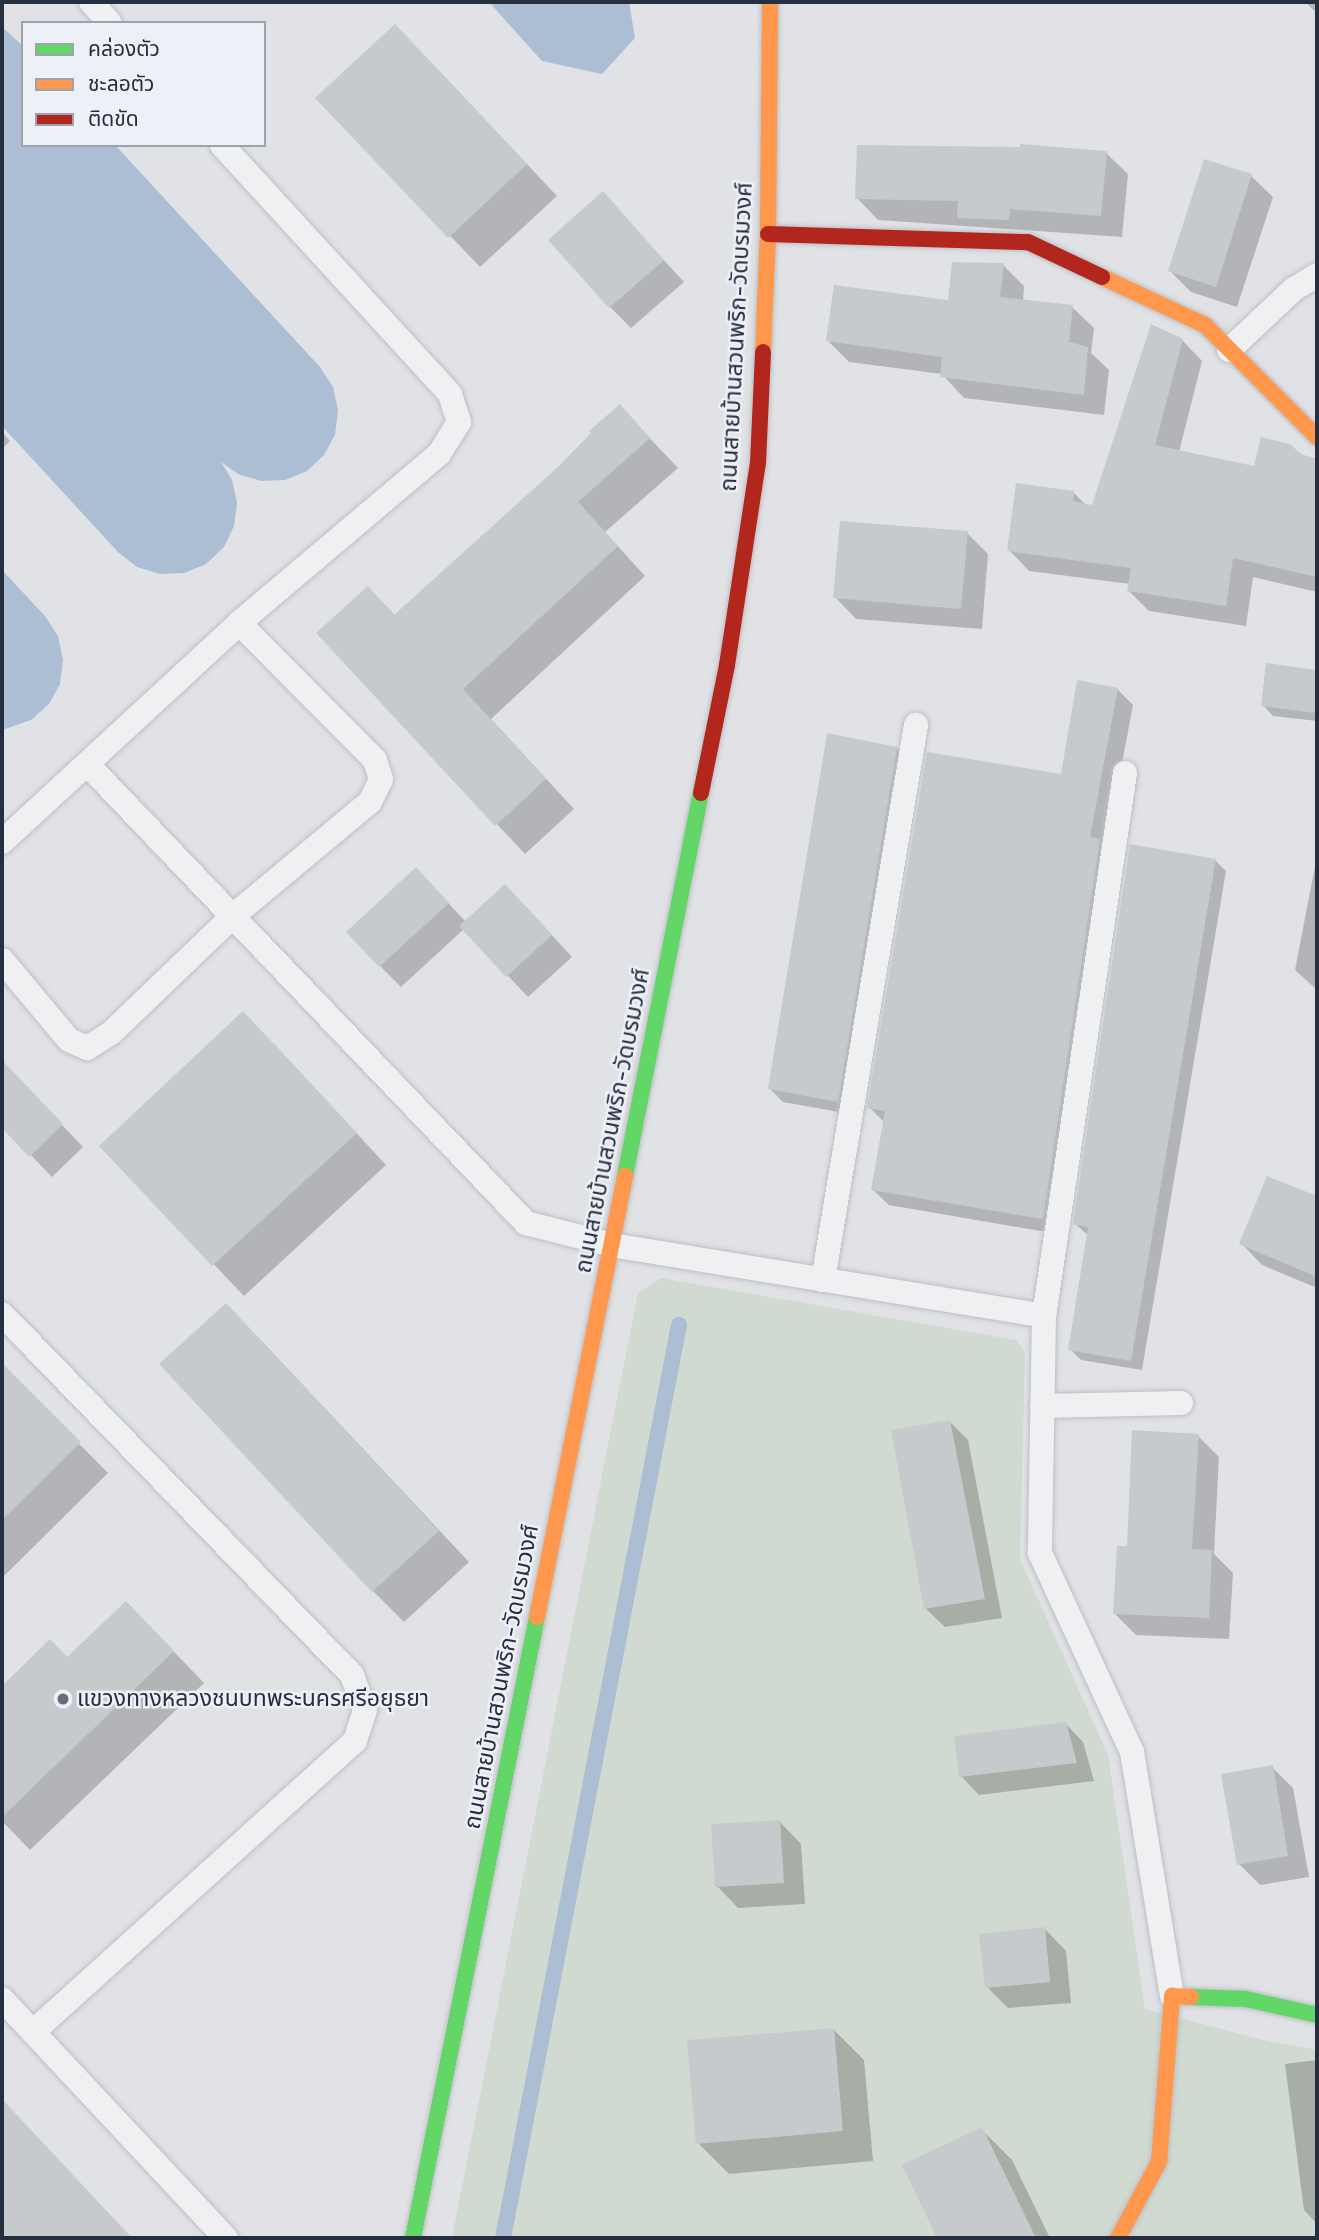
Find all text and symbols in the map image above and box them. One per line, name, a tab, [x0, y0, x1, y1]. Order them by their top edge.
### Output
legend	[21, 21, 266, 147]
text: คล่องตัว	[88, 36, 160, 61]
text: ชะลอตัว	[88, 71, 154, 96]
text: ติดขัด	[88, 106, 139, 131]
street label: ถนนสายบ้านสวนพริก-วัดบรมวงศ์	[715, 182, 759, 492]
street label: ถนนสายบ้านสวนพริก-วัดบรมวงศ์	[570, 966, 656, 1276]
street label: ถนนสายบ้านสวนพริก-วัดบรมวงศ์	[459, 1522, 545, 1832]
place label: แขวงทางหลวงชนบทพระนครศรีอยุธยา	[77, 1685, 429, 1713]
marker: แขวงทางหลวงชนบทพระนครศรีอยุธยา	[55, 1691, 71, 1707]

